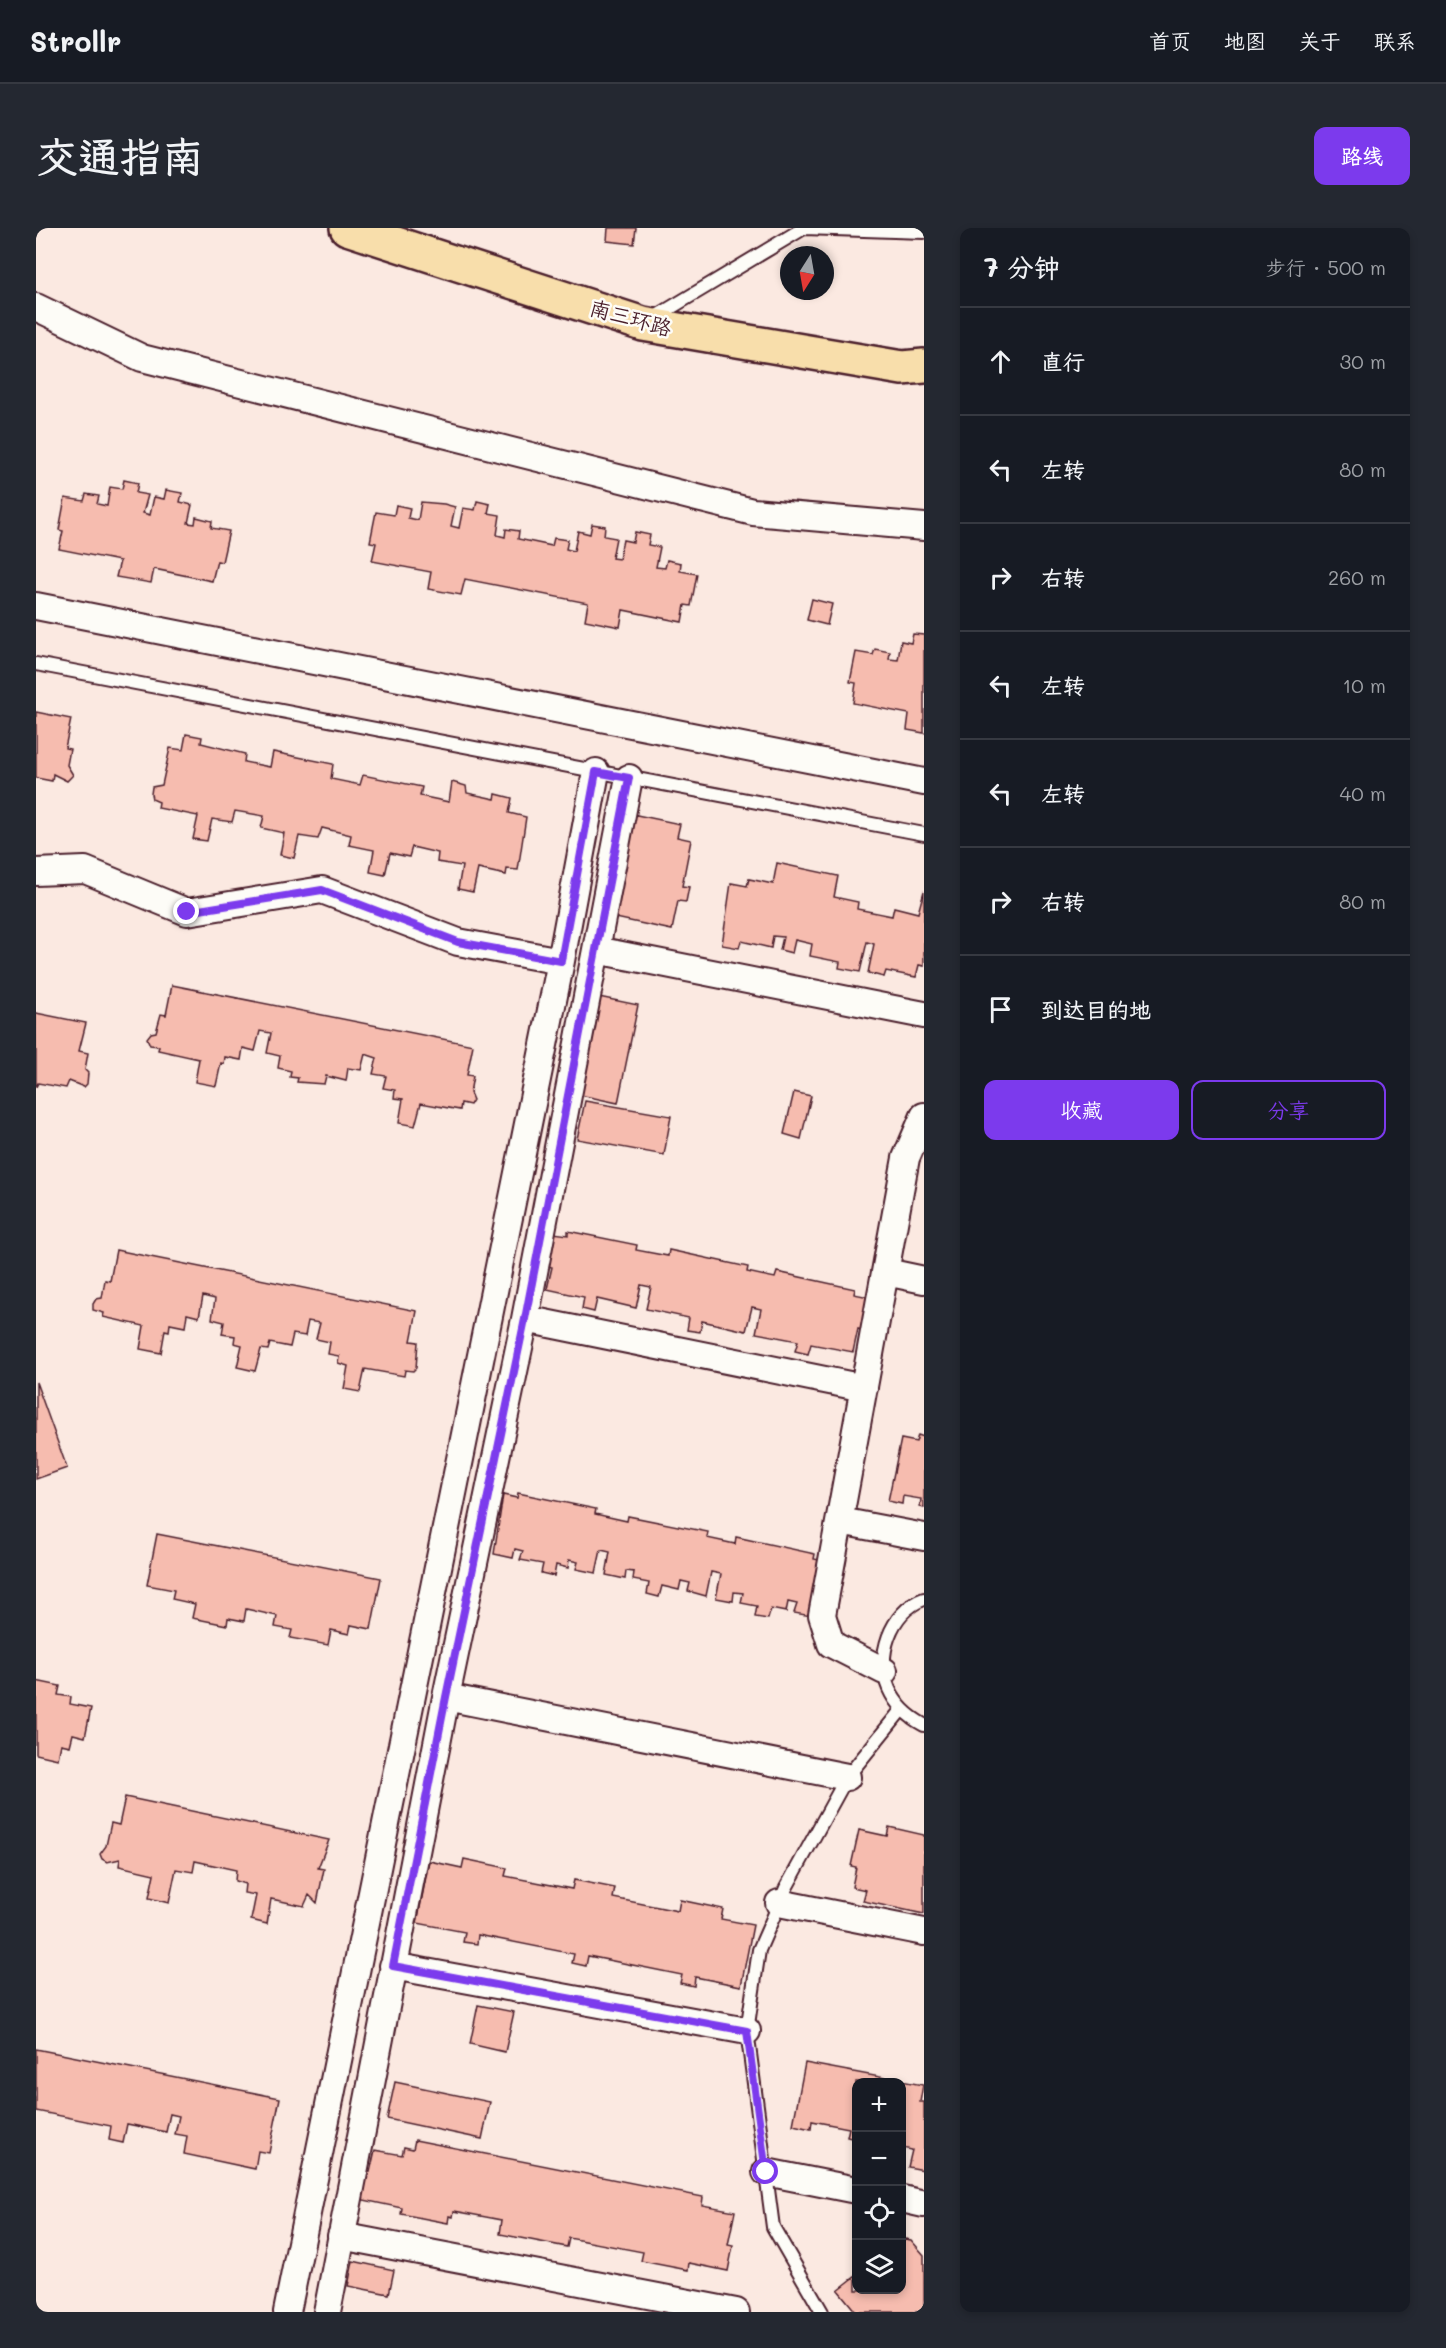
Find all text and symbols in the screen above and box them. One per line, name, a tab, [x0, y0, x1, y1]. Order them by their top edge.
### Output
text: Strollr	[30, 23, 121, 59]
text: 首页	[1149, 27, 1191, 54]
text: 地图	[1224, 27, 1266, 54]
text: 关于	[1299, 27, 1341, 54]
text: 联系	[1374, 27, 1416, 54]
button: 路线	[1314, 127, 1410, 185]
text: 交通指南	[36, 128, 204, 183]
north arrow	[780, 246, 834, 300]
text: 7 分钟	[984, 250, 1060, 284]
text: 步行 · 500 m	[1266, 254, 1386, 280]
street label: 南三环路	[587, 293, 675, 341]
icon: ahead	[984, 345, 1017, 378]
text: 直行	[1041, 347, 1085, 376]
text: 30 m	[1340, 348, 1386, 374]
icon: left	[984, 453, 1017, 486]
text: 左转	[1041, 455, 1085, 484]
text: 80 m	[1339, 456, 1386, 482]
icon: right	[984, 561, 1017, 594]
text: 右转	[1041, 563, 1085, 592]
text: 260 m	[1328, 564, 1386, 590]
icon: left	[984, 669, 1017, 702]
text: 左转	[1041, 671, 1085, 700]
text: 10 m	[1342, 672, 1386, 698]
icon: left	[984, 777, 1017, 810]
text: 左转	[1041, 779, 1085, 808]
text: 40 m	[1340, 780, 1386, 806]
icon: right	[984, 885, 1017, 918]
text: 右转	[1041, 887, 1085, 916]
text: 80 m	[1339, 888, 1386, 914]
route end	[173, 898, 199, 924]
icon: arrive	[984, 993, 1017, 1026]
text: 到达目的地	[1041, 995, 1151, 1024]
button: 收藏	[984, 1080, 1179, 1140]
button: 分享	[1191, 1080, 1386, 1140]
map controls	[852, 2078, 906, 2294]
button: +	[852, 2078, 906, 2132]
button: −	[852, 2132, 906, 2186]
route start	[752, 2158, 778, 2184]
button: locate	[852, 2186, 906, 2240]
button: layers	[852, 2240, 906, 2294]

